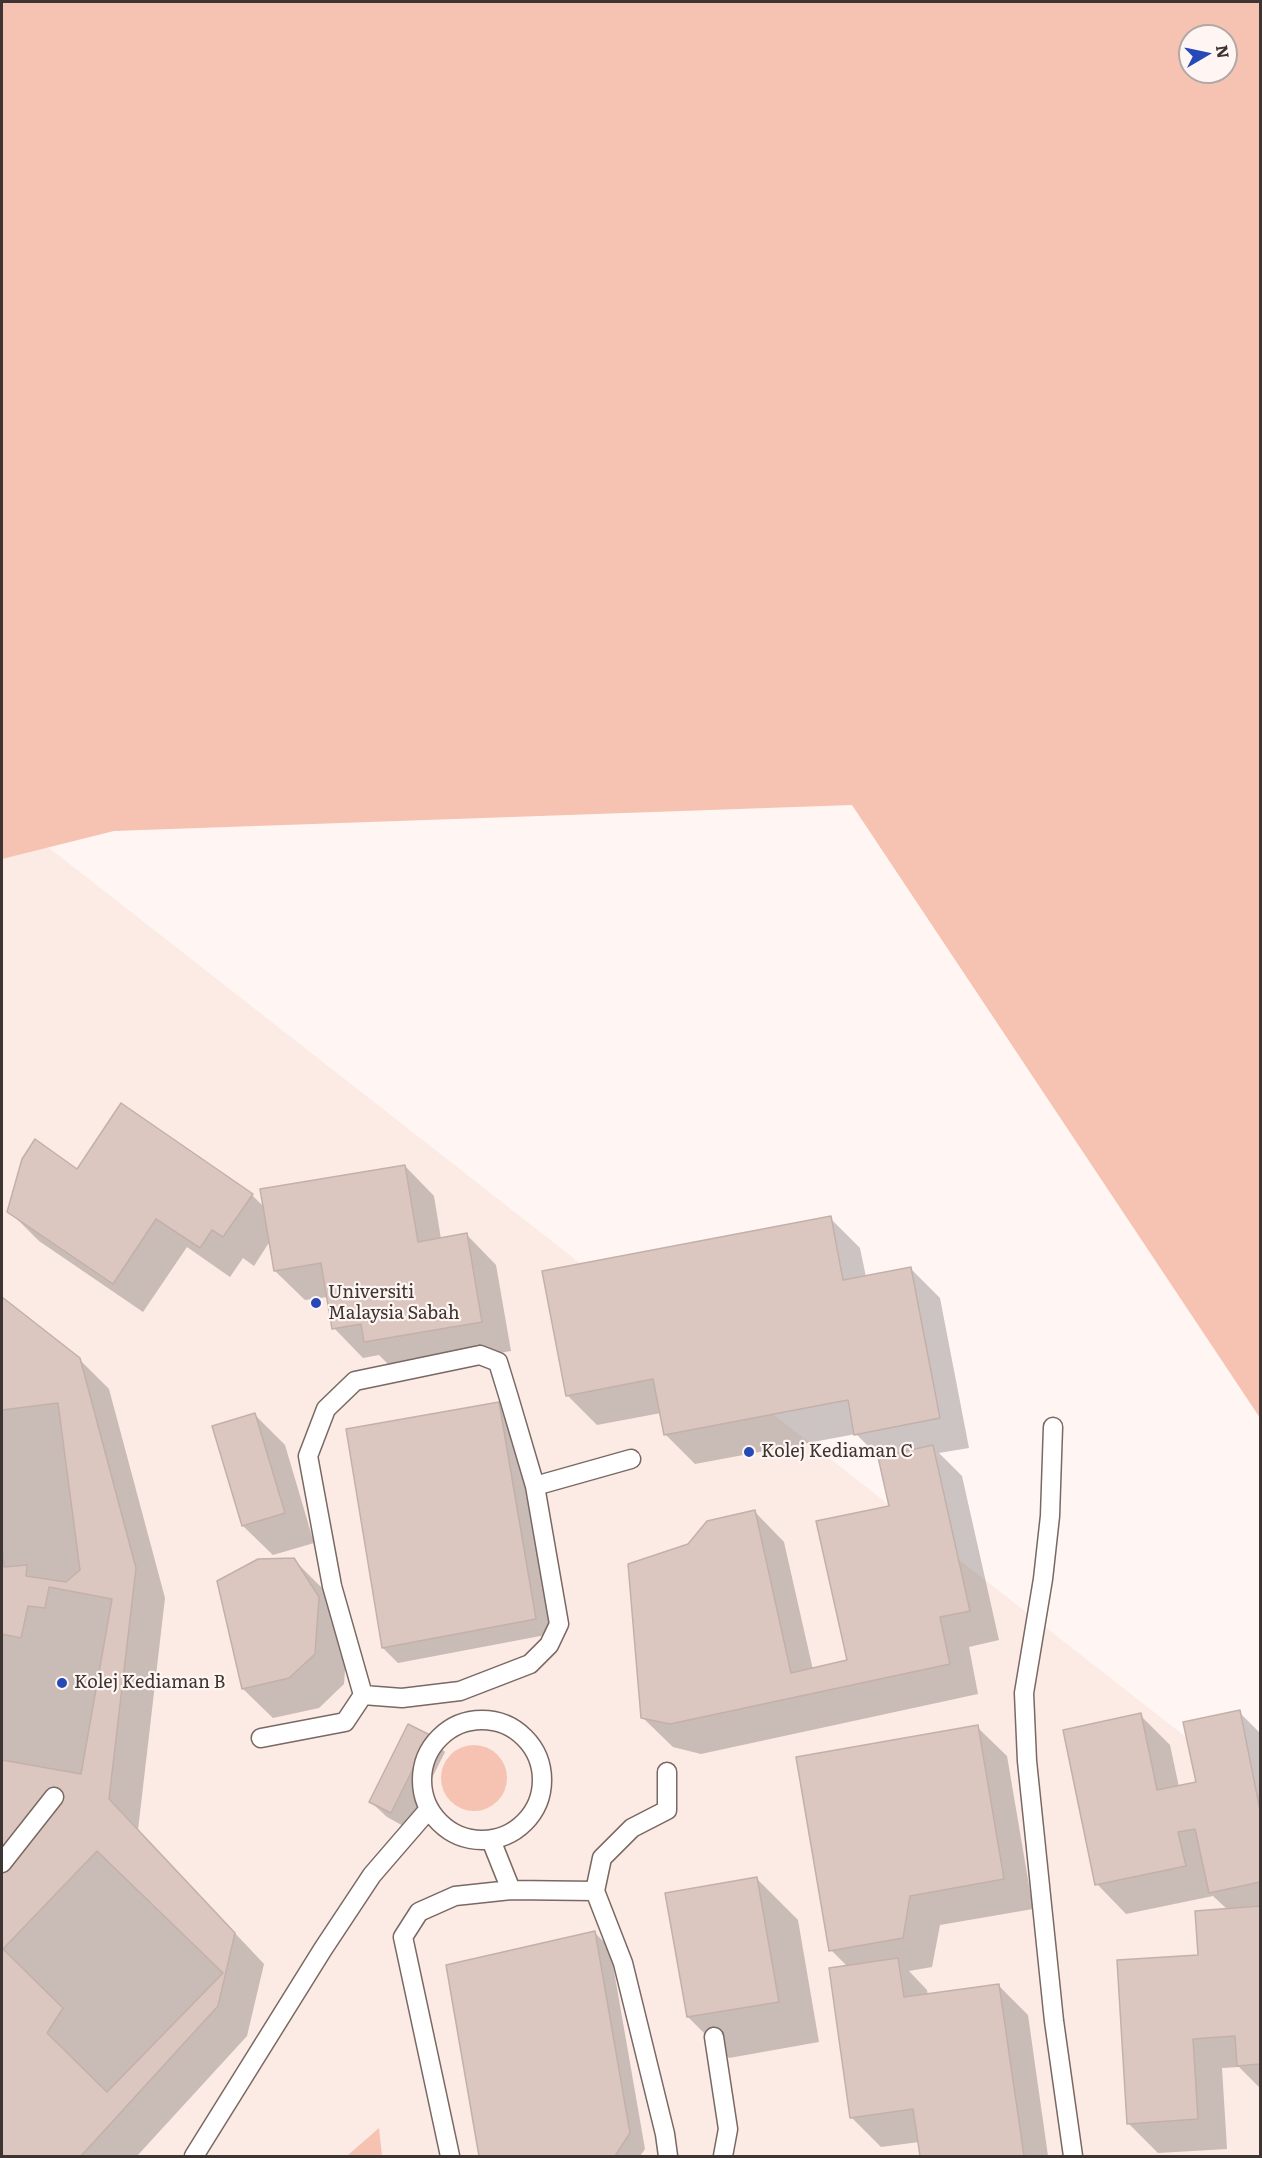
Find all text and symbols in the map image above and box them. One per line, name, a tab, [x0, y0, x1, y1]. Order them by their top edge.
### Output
north arrow	[1178, 24, 1238, 84]
text: N	[1211, 43, 1237, 60]
place label: Universiti Malaysia Sabah	[328, 1282, 460, 1324]
marker: Universiti Malaysia Sabah	[309, 1296, 323, 1310]
place label: Kolej Kediaman C	[761, 1441, 913, 1463]
marker: Kolej Kediaman C	[742, 1445, 756, 1459]
place label: Kolej Kediaman B	[74, 1672, 225, 1694]
marker: Kolej Kediaman B	[55, 1676, 69, 1690]

